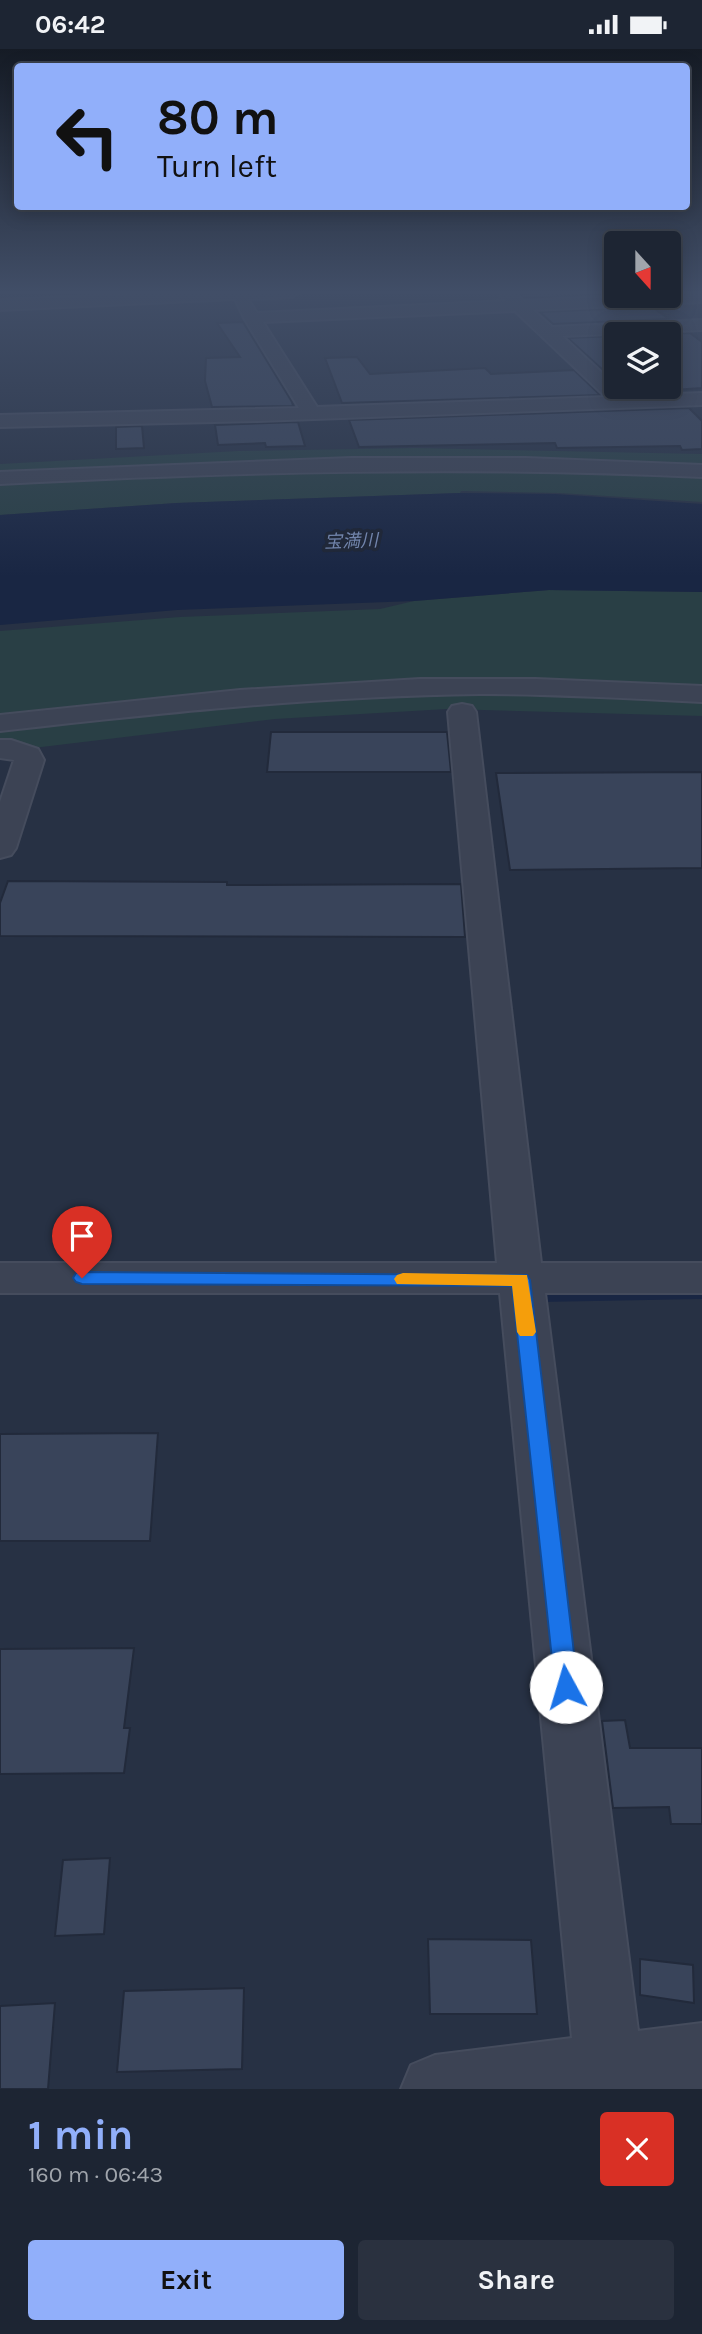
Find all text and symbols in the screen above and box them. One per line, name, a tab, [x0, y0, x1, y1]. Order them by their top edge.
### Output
text: 06:42	[35, 9, 105, 40]
text: 80 m	[157, 89, 279, 146]
icon: left	[42, 91, 133, 182]
text: Turn left	[157, 148, 277, 185]
north arrow	[604, 231, 681, 308]
map controls	[604, 231, 681, 399]
button: layers	[604, 322, 681, 399]
water label: 宝満川	[324, 529, 380, 553]
pin	[52, 1206, 112, 1278]
icon: arrive	[63, 1217, 101, 1255]
position arrow	[529, 1650, 603, 1724]
text: 1 min	[28, 2110, 133, 2160]
button: close	[600, 2112, 674, 2186]
text: 160 m · 06:43	[28, 2161, 163, 2188]
button: Exit	[28, 2240, 344, 2320]
button: Share	[358, 2240, 674, 2320]

